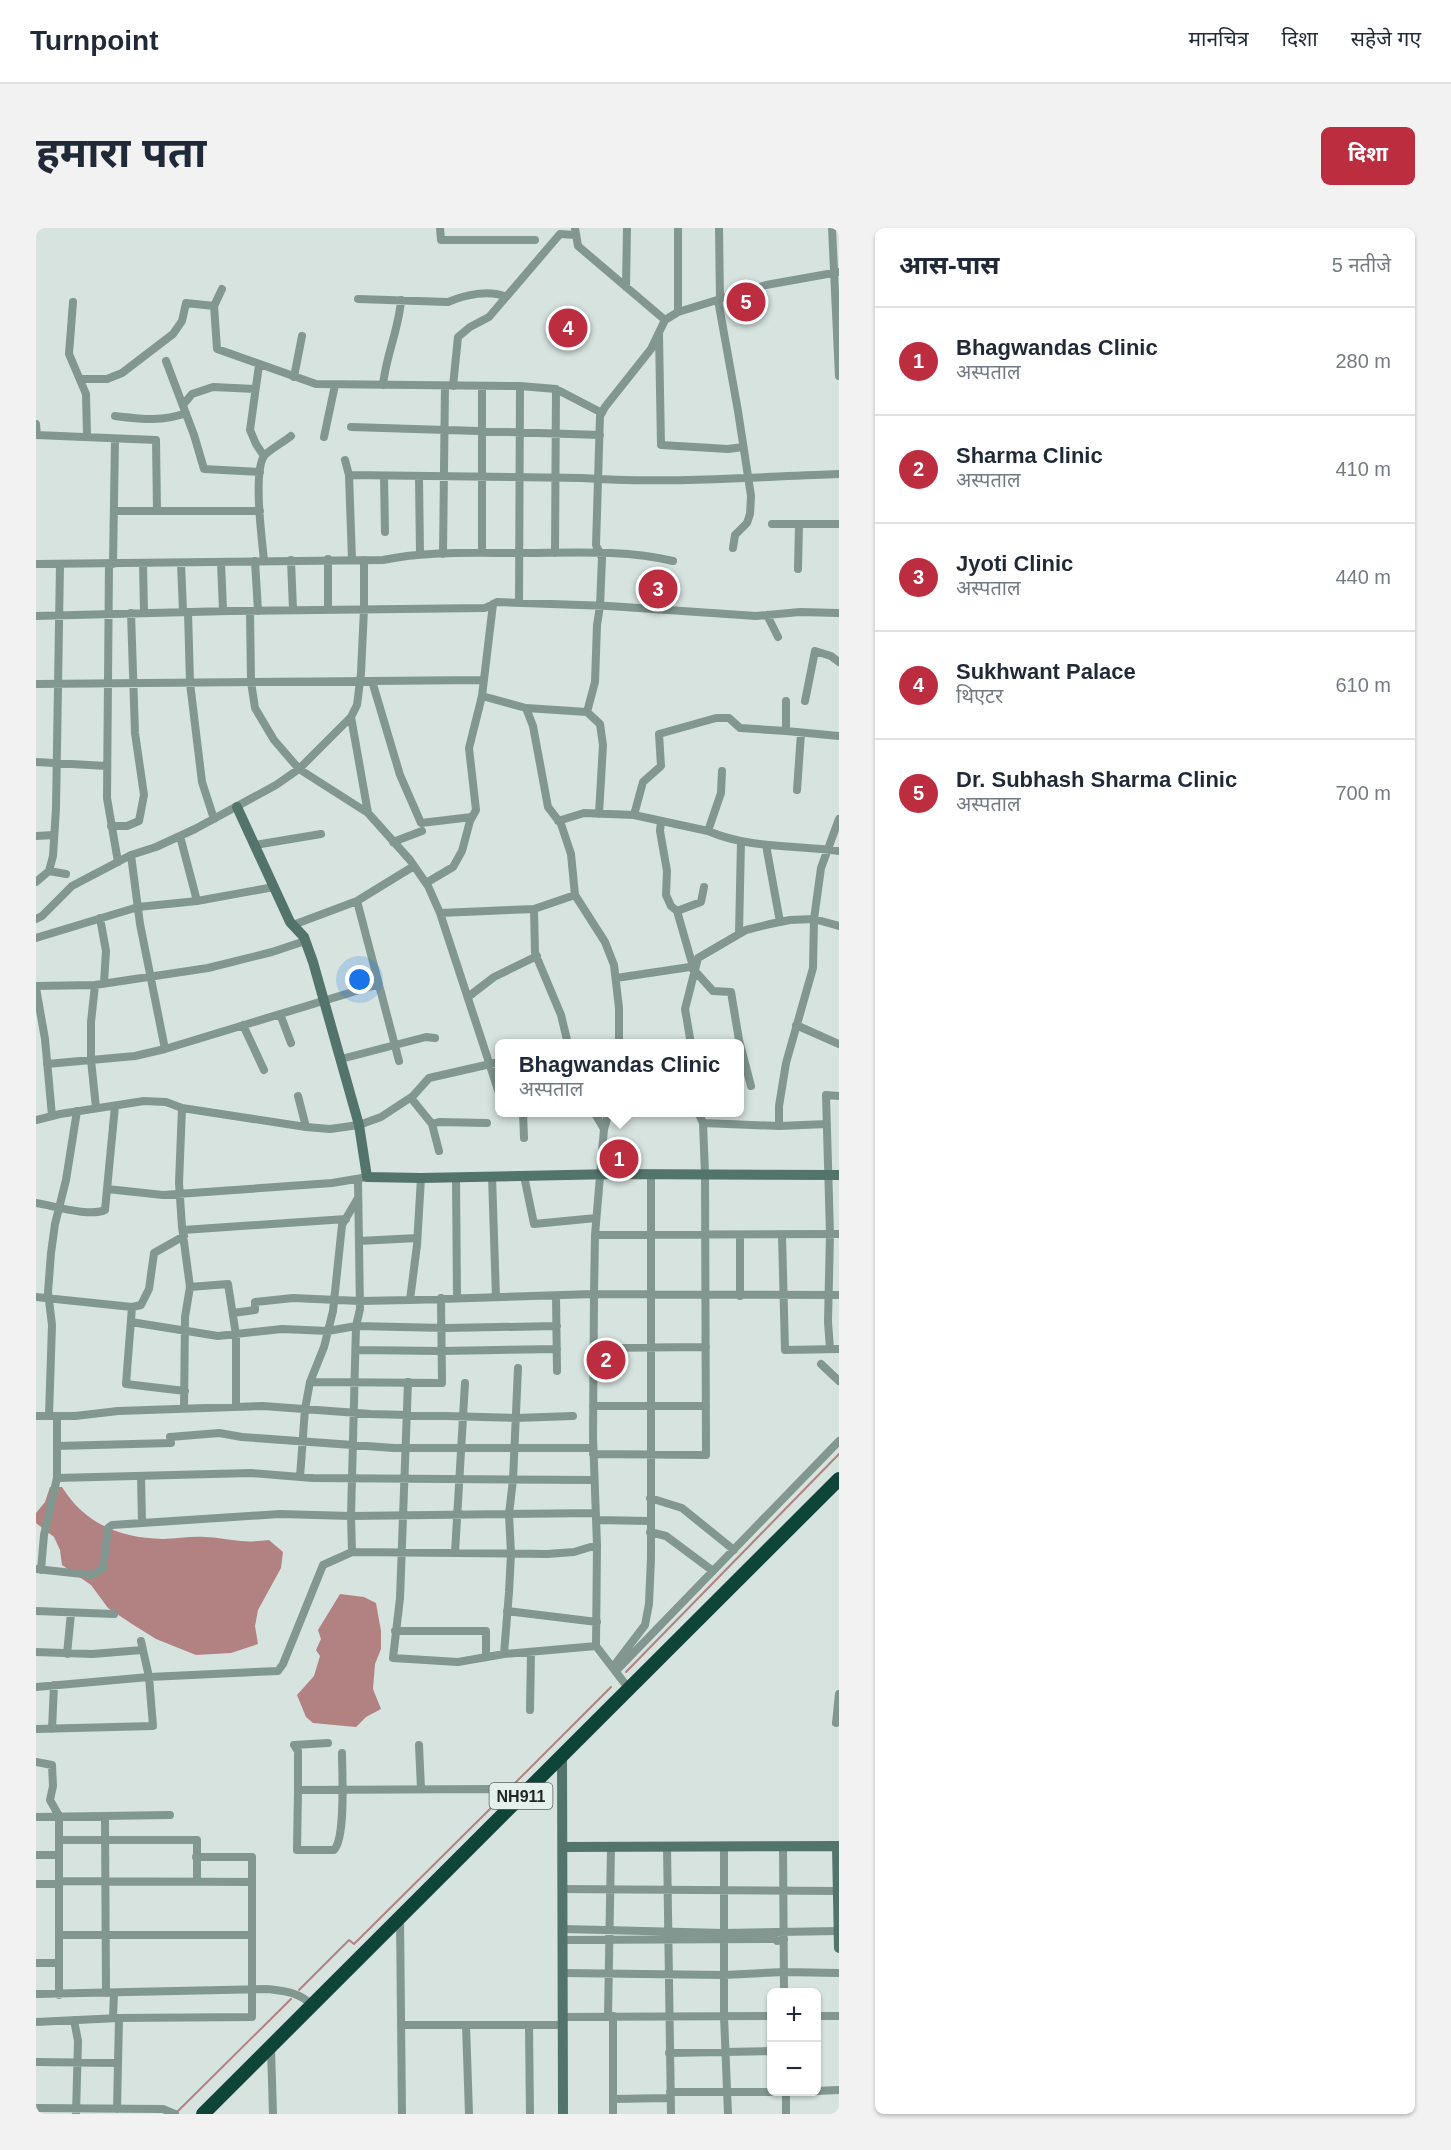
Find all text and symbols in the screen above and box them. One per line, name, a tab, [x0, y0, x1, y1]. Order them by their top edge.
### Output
text: Turnpoint	[30, 25, 159, 56]
text: मानचित्र	[1188, 27, 1248, 50]
text: दिशा	[1281, 27, 1318, 50]
text: सहेजे गए	[1351, 27, 1421, 50]
button: दिशा	[1321, 127, 1415, 185]
text: हमारा पता	[36, 129, 206, 176]
text: आस-पास	[899, 250, 999, 280]
text: 5 नतीजे	[1332, 254, 1391, 276]
pin: 5	[726, 280, 766, 325]
pin: 4	[548, 306, 588, 350]
text: Bhagwandas Clinic	[956, 335, 1158, 360]
text: 1	[913, 350, 924, 372]
text: 280 m	[1335, 350, 1391, 372]
text: अस्पताल	[956, 361, 1021, 383]
text: Sharma Clinic	[956, 443, 1103, 468]
text: 2	[913, 458, 924, 480]
text: 410 m	[1335, 458, 1391, 480]
text: अस्पताल	[956, 469, 1021, 491]
text: Jyoti Clinic	[956, 551, 1073, 576]
pin: 3	[638, 566, 678, 612]
text: 3	[913, 566, 924, 588]
text: 440 m	[1335, 566, 1391, 588]
text: अस्पताल	[956, 577, 1021, 599]
text: Sukhwant Palace	[956, 659, 1136, 684]
text: 4	[913, 674, 924, 696]
text: 610 m	[1335, 674, 1391, 696]
text: थिएटर	[956, 685, 1003, 707]
text: Dr. Subhash Sharma Clinic	[956, 767, 1237, 792]
text: 5	[913, 782, 924, 804]
text: 700 m	[1335, 782, 1391, 804]
text: अस्पताल	[956, 793, 1021, 815]
your location	[345, 965, 374, 994]
popup	[495, 1039, 744, 1117]
text: Bhagwandas Clinic	[519, 1052, 720, 1077]
text: अस्पताल	[519, 1078, 583, 1100]
pin: 1	[600, 1136, 638, 1182]
pin: 2	[586, 1338, 626, 1382]
road number: NH911	[490, 1783, 552, 1809]
map controls	[767, 1988, 821, 2096]
button: +	[767, 1988, 821, 2042]
button: −	[767, 2042, 821, 2096]

